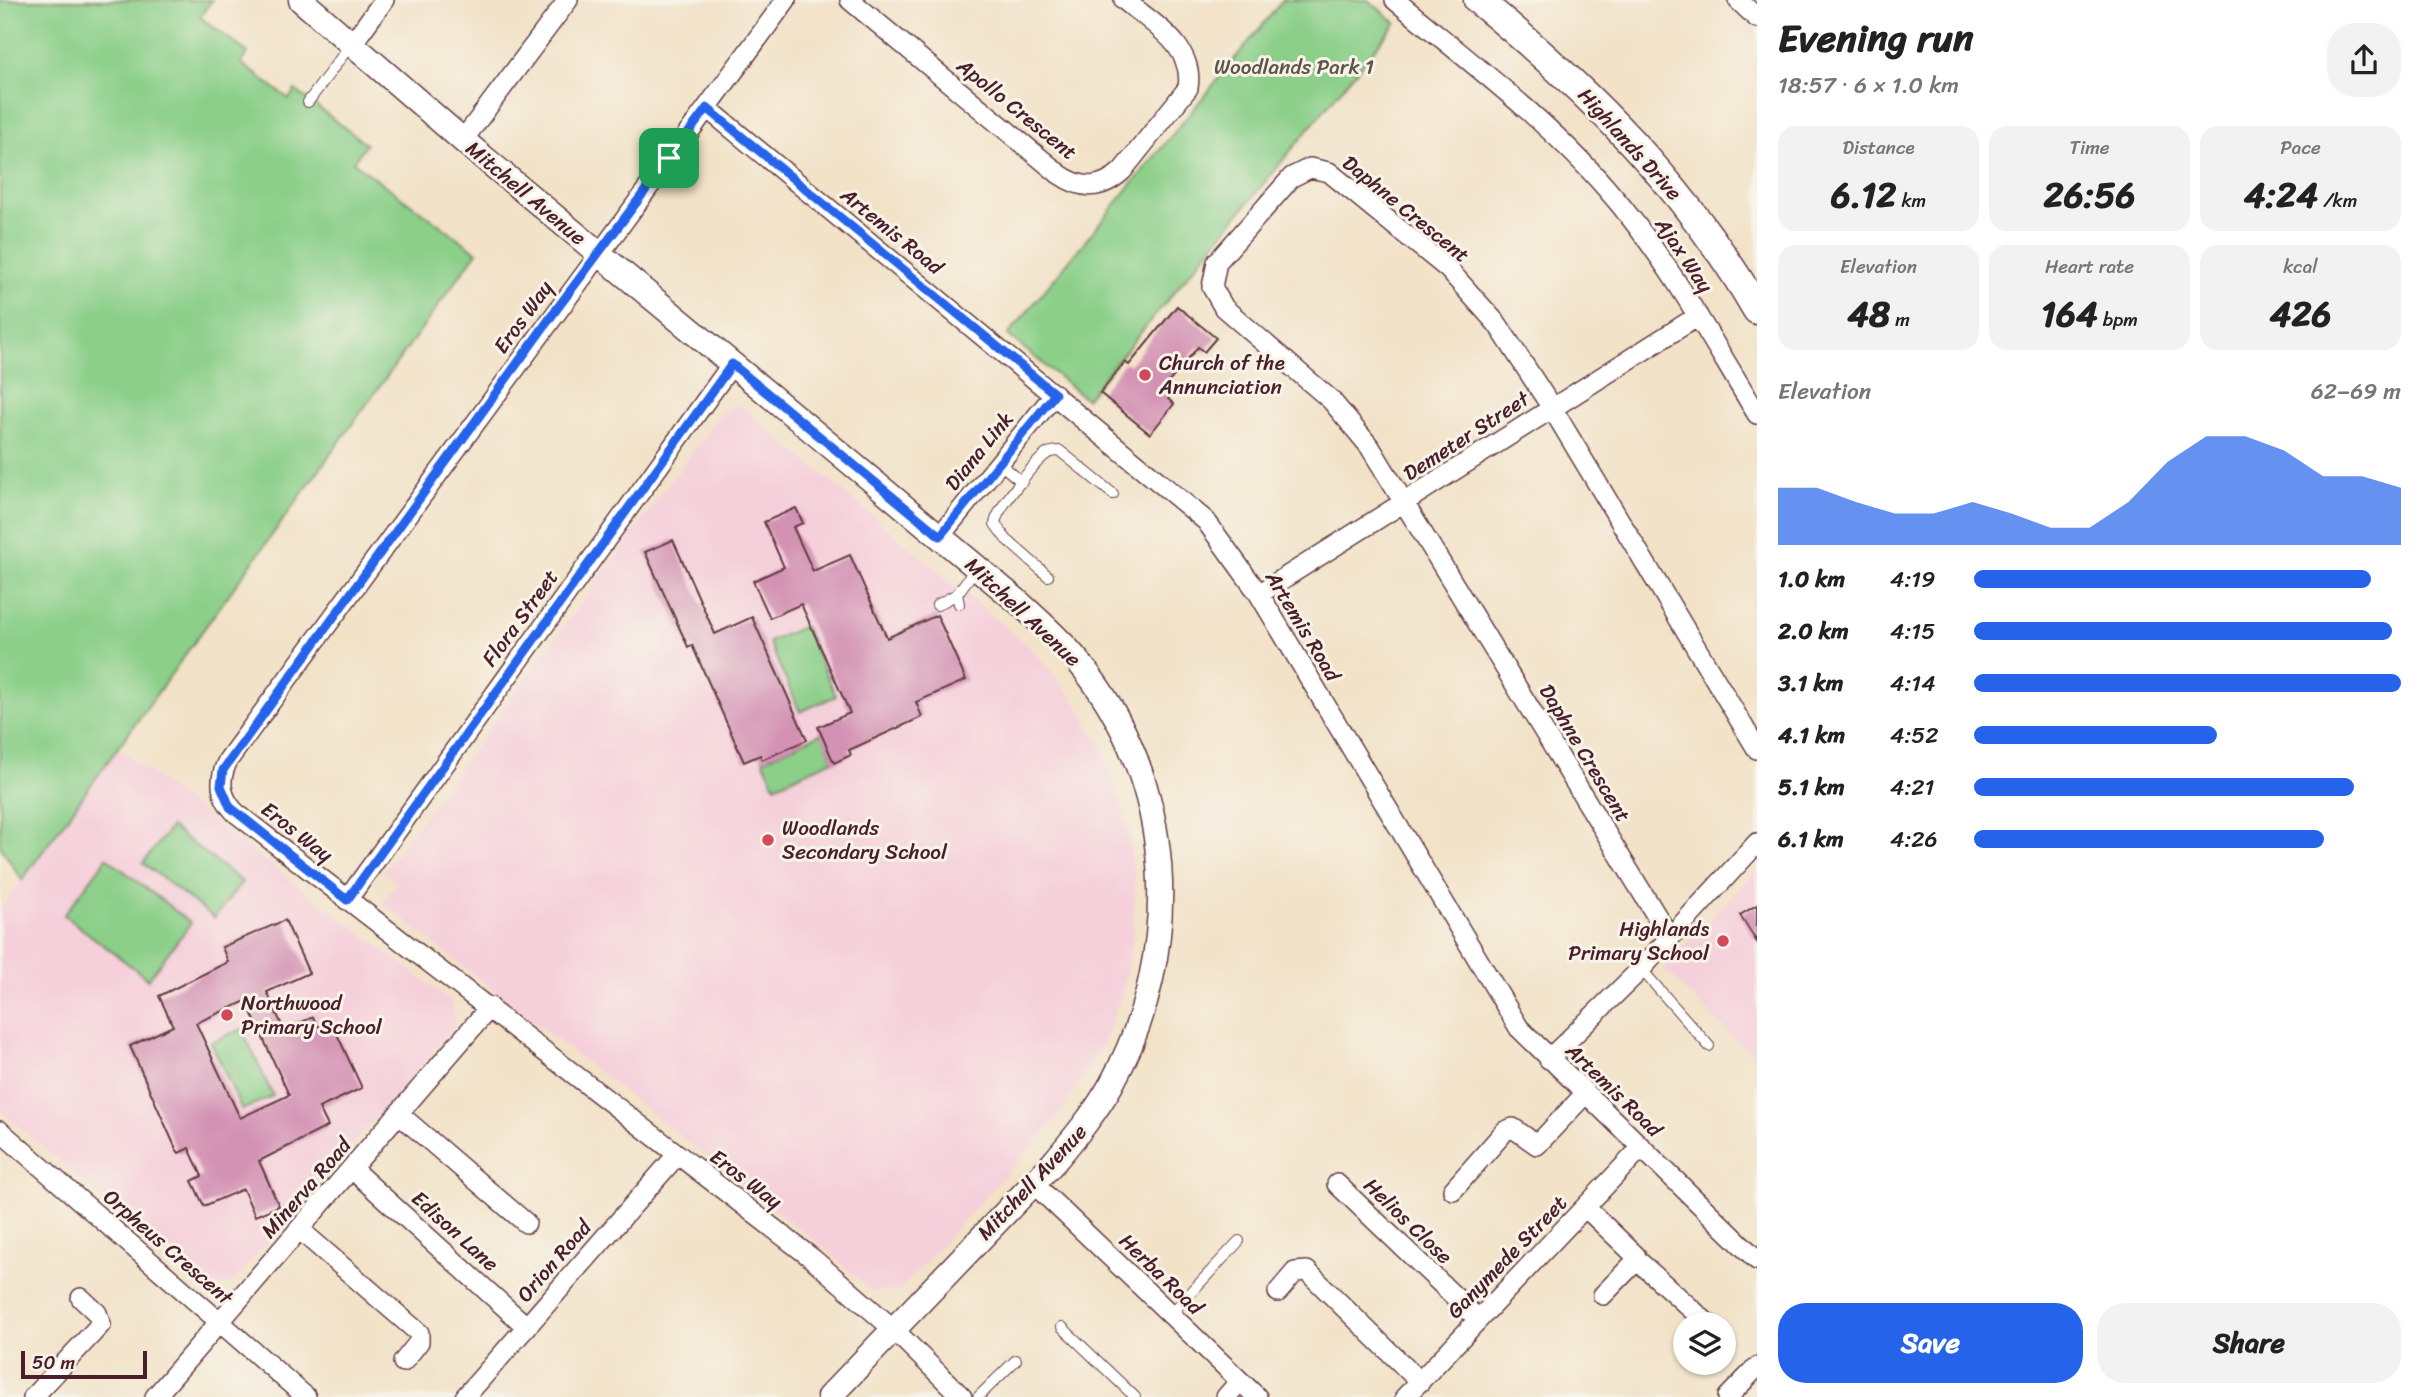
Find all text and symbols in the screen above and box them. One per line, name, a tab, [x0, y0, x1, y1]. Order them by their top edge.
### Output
text: Evening run	[1778, 5, 1974, 72]
button: share	[2327, 23, 2401, 97]
street label: Apollo Crescent	[947, 47, 1086, 170]
park label: Woodlands Park 1	[1214, 48, 1374, 86]
text: 18:57 · 6 × 1.0 km	[1778, 65, 1959, 106]
street label: Highlands Drive	[1568, 78, 1692, 210]
pin	[639, 128, 699, 188]
street label: Mitchell Avenue	[457, 131, 595, 256]
text: Distance	[1842, 131, 1915, 164]
text: Time	[2069, 131, 2110, 164]
text: Pace	[2280, 131, 2321, 164]
icon: arrive	[650, 139, 688, 177]
street label: Daphne Crescent	[1333, 145, 1479, 273]
text: 6.12	[1831, 164, 1897, 226]
text: 26:56	[2044, 164, 2135, 226]
text: 4:24	[2244, 164, 2318, 226]
street label: Artemis Road	[831, 177, 954, 286]
text: km	[1897, 184, 1926, 217]
text: /km	[2318, 184, 2357, 217]
street label: Ajax Way	[1644, 208, 1724, 301]
text: Elevation	[1840, 250, 1917, 283]
text: Heart rate	[2045, 250, 2134, 283]
text: kcal	[2283, 250, 2318, 283]
street label: Eros Way	[483, 272, 563, 362]
text: 48	[1847, 283, 1890, 345]
text: 164	[2041, 283, 2098, 345]
text: 426	[2270, 283, 2331, 345]
text: m	[1890, 303, 1910, 336]
text: bpm	[2098, 303, 2138, 336]
place label: Church of the Annunciation	[1158, 344, 1285, 406]
marker: Church of the Annunciation	[1137, 367, 1153, 383]
text: Elevation	[1778, 371, 1871, 412]
text: 62–69 m	[2311, 371, 2401, 412]
street label: Demeter Street	[1395, 380, 1538, 491]
street label: Diana Link	[935, 402, 1023, 500]
street label: Mitchell Avenue	[956, 547, 1091, 677]
text: 1.0 km	[1778, 559, 1845, 600]
text: 4:19	[1890, 559, 1935, 600]
street label: Flora Street	[471, 561, 569, 675]
street label: Artemis Road	[1254, 562, 1352, 691]
text: 2.0 km	[1778, 611, 1849, 652]
text: 4:15	[1890, 611, 1935, 652]
text: 3.1 km	[1778, 663, 1843, 704]
text: 4:14	[1890, 663, 1936, 704]
street label: Daphne Crescent	[1529, 676, 1641, 830]
text: 4.1 km	[1778, 715, 1845, 756]
text: 4:52	[1890, 715, 1939, 756]
text: 5.1 km	[1778, 767, 1845, 808]
text: 4:21	[1890, 767, 1934, 808]
street label: Eros Way	[252, 791, 342, 873]
place label: Woodlands Secondary School	[782, 809, 948, 871]
text: 6.1 km	[1778, 819, 1844, 860]
text: 4:26	[1890, 819, 1938, 860]
marker: Woodlands Secondary School	[760, 832, 776, 848]
place label: Highlands Primary School	[1568, 910, 1710, 972]
marker: Highlands Primary School	[1715, 933, 1731, 949]
place label: Northwood Primary School	[241, 984, 383, 1046]
marker: Northwood Primary School	[219, 1007, 235, 1023]
street label: Artemis Road	[1555, 1033, 1673, 1148]
street label: Mitchell Avenue	[967, 1114, 1097, 1249]
street label: Minerva Road	[251, 1127, 362, 1247]
street label: Eros Way	[701, 1139, 791, 1219]
street label: Helios Close	[1354, 1168, 1462, 1274]
street label: Orpheus Crescent	[94, 1179, 243, 1316]
street label: Edison Lane	[402, 1181, 508, 1281]
street label: Ganymede Street	[1437, 1186, 1577, 1328]
street label: Orion Road	[507, 1209, 602, 1311]
street label: Herba Road	[1110, 1223, 1214, 1326]
button: Save	[1778, 1303, 2083, 1383]
button: Share	[2097, 1303, 2401, 1383]
map controls	[1673, 1312, 1736, 1375]
button: layers	[1673, 1312, 1736, 1375]
text: 50 m	[32, 1346, 75, 1379]
scale bar	[21, 1348, 147, 1380]

